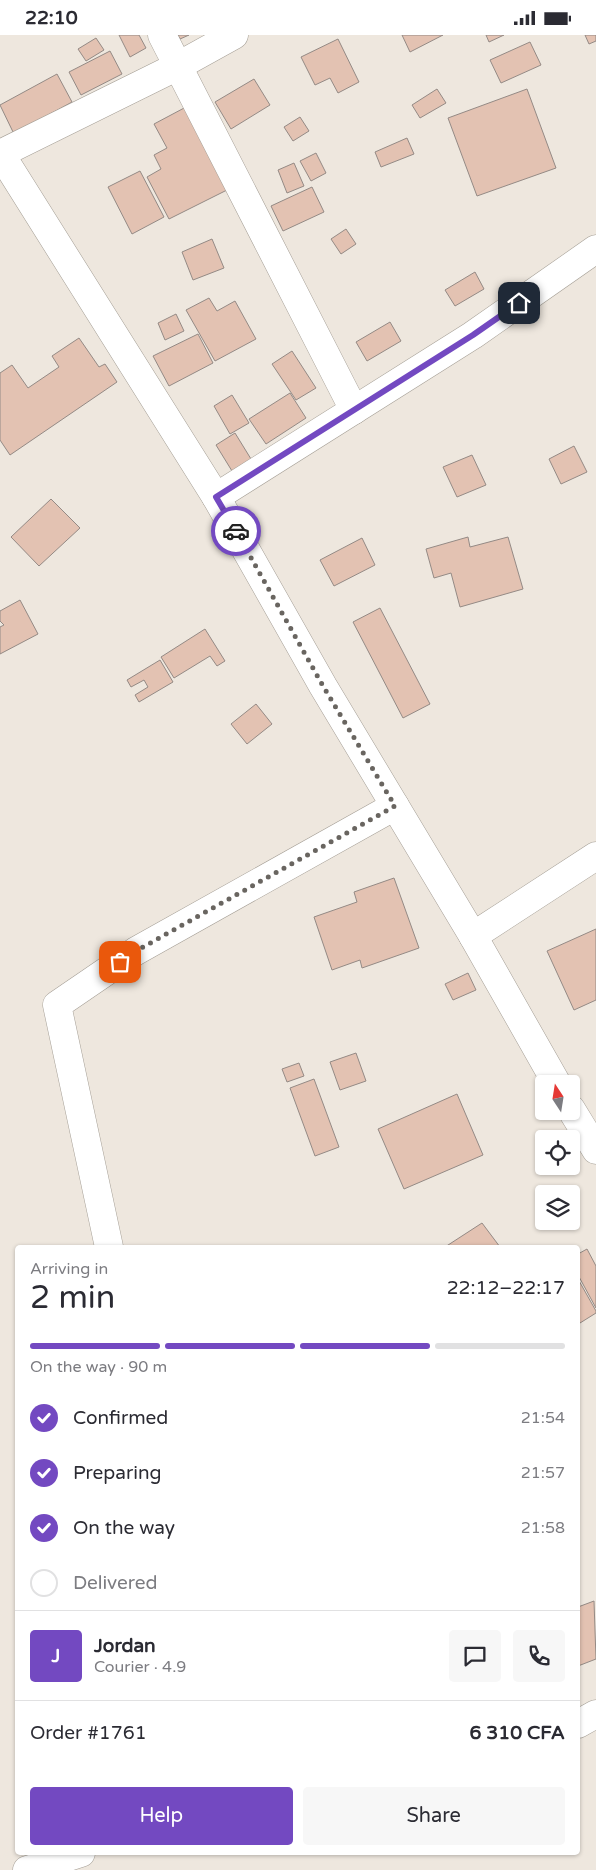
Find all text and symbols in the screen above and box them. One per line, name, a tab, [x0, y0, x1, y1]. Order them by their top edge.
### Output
text: 22:10	[25, 7, 78, 29]
pin	[498, 282, 540, 324]
icon: home	[505, 289, 533, 317]
courier	[211, 506, 261, 556]
icon: car	[222, 517, 250, 545]
pin	[99, 941, 141, 983]
icon: bag	[106, 948, 134, 976]
north arrow	[535, 1075, 580, 1120]
map controls	[535, 1075, 580, 1230]
button: locate	[535, 1130, 580, 1175]
button: layers	[535, 1185, 580, 1230]
text: Arriving in	[30, 1259, 108, 1279]
text: 22:12–22:17	[447, 1277, 565, 1299]
text: 2 min	[30, 1279, 115, 1317]
text: On the way · 90 m	[30, 1357, 167, 1377]
icon: check	[30, 1404, 58, 1432]
text: Confirmed	[73, 1407, 168, 1429]
text: 21:54	[521, 1408, 565, 1428]
icon: check	[30, 1459, 58, 1487]
text: Preparing	[73, 1462, 162, 1484]
text: 21:57	[521, 1463, 565, 1483]
icon: check	[30, 1514, 58, 1542]
text: On the way	[73, 1517, 175, 1539]
text: 21:58	[521, 1518, 565, 1538]
text: Delivered	[73, 1572, 158, 1594]
button: chat	[449, 1630, 501, 1682]
button: phone	[513, 1630, 565, 1682]
text: Jordan	[94, 1635, 156, 1657]
text: J	[52, 1645, 60, 1667]
text: Courier · 4.9	[94, 1657, 186, 1677]
text: Order #1761	[30, 1722, 147, 1744]
text: 6 310 CFA	[469, 1722, 565, 1744]
button: Help	[30, 1787, 293, 1845]
button: Share	[303, 1787, 565, 1845]

